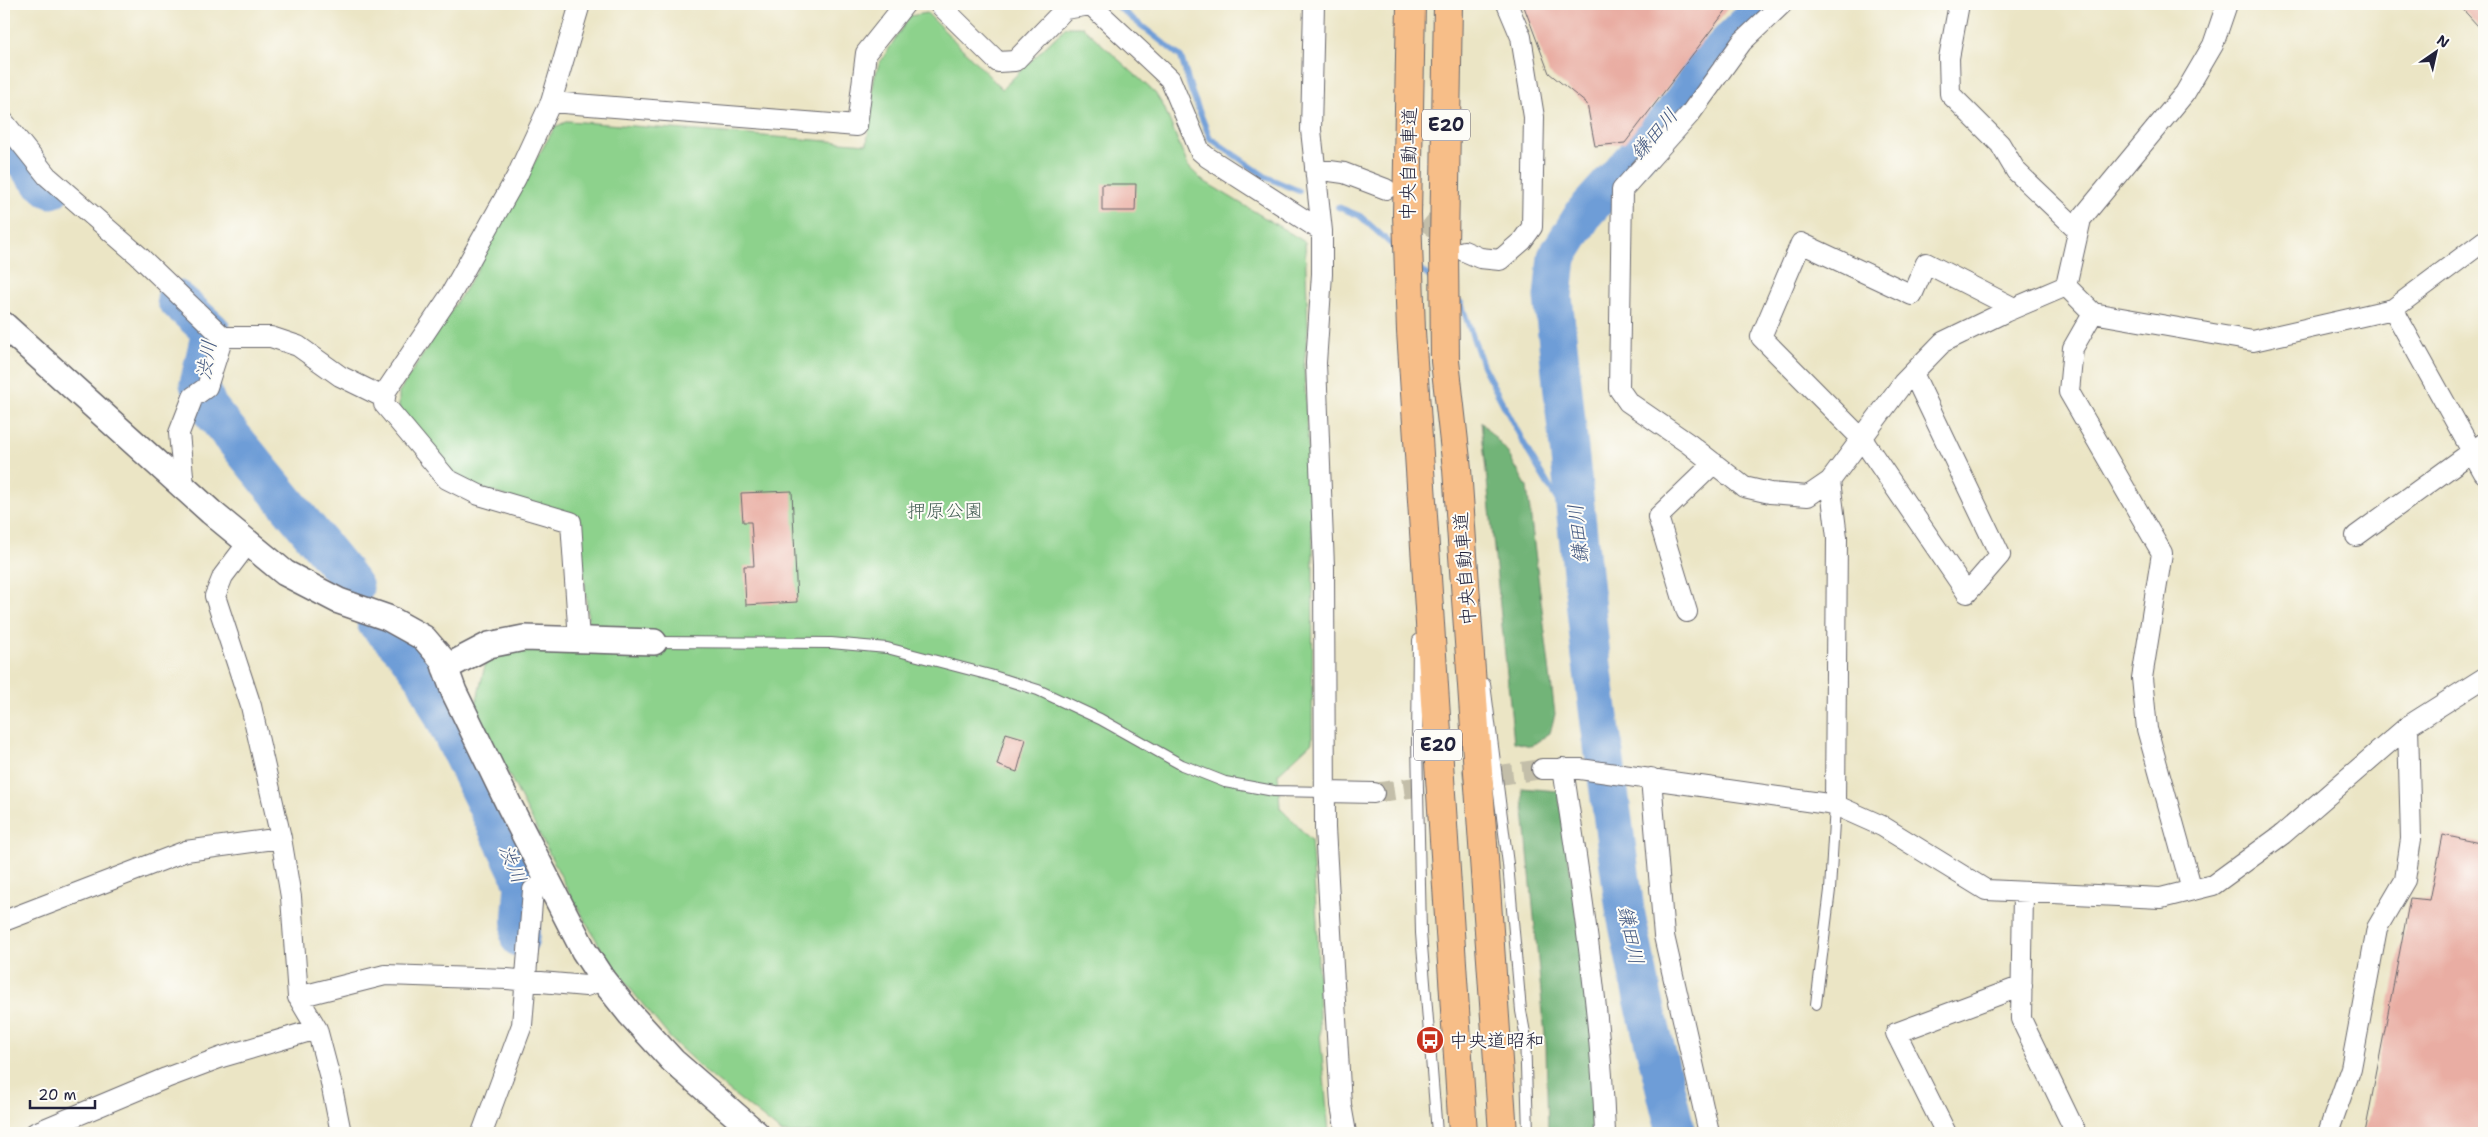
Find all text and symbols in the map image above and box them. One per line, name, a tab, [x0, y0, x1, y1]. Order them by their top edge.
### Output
north arrow	[2410, 28, 2460, 78]
text: N	[2434, 31, 2453, 52]
water label: 鎌田川	[1625, 103, 1683, 165]
street label: 中央自動車道	[1395, 107, 1422, 221]
road number: E20	[1422, 110, 1470, 140]
water label: 渋川	[190, 338, 222, 382]
park label: 押原公園	[907, 498, 983, 523]
water label: 鎌田川	[1562, 503, 1594, 565]
street label: 中央自動車道	[1448, 511, 1481, 627]
road number: E20	[1414, 730, 1462, 760]
water label: 渋川	[493, 841, 533, 887]
water label: 鎌田川	[1612, 903, 1650, 967]
bus stop icon: 中央道昭和	[1415, 1025, 1445, 1055]
place label: 中央道昭和	[1449, 1028, 1544, 1053]
scale bar	[30, 1077, 95, 1109]
text: 20 m	[38, 1085, 77, 1105]

